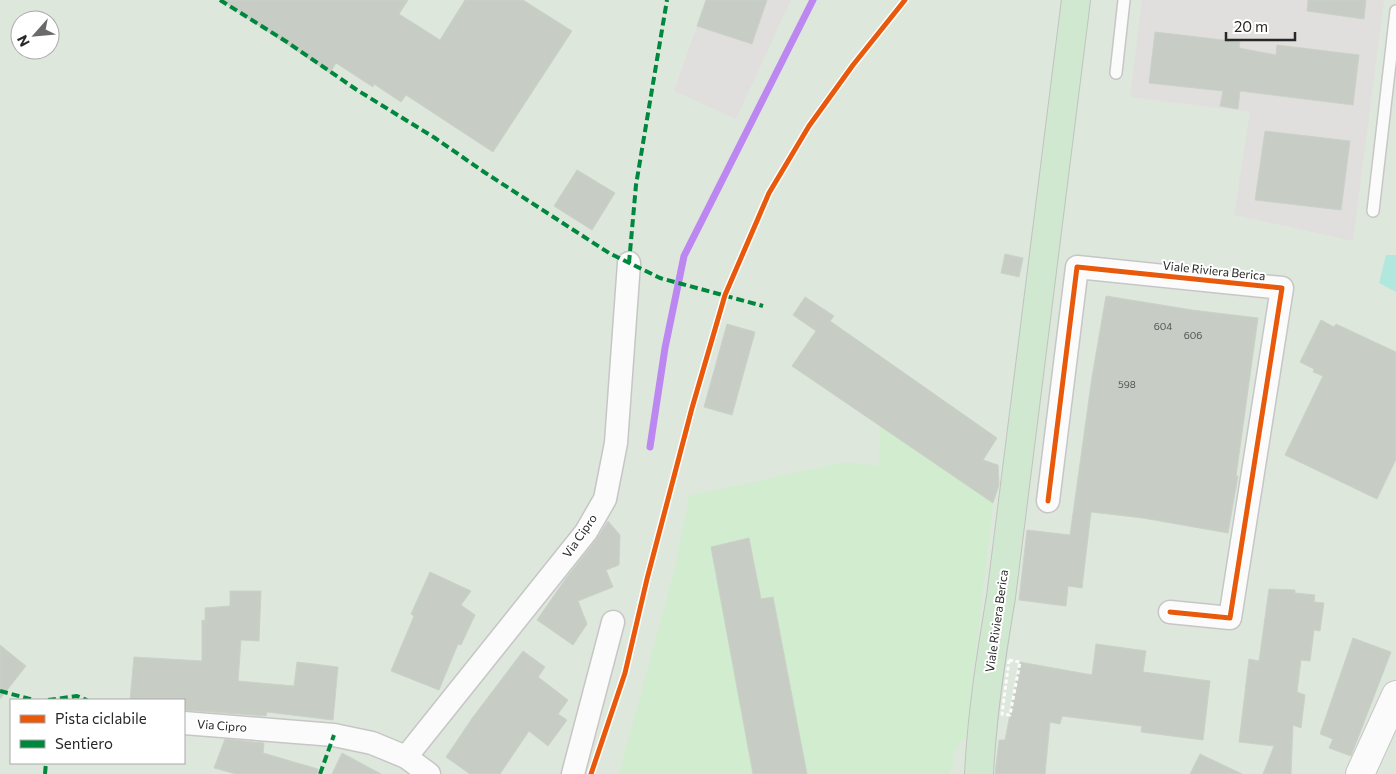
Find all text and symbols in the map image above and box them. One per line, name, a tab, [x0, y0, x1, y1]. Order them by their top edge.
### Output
north arrow	[10, 10, 60, 60]
scale bar	[1226, 10, 1295, 42]
text: 20 m	[1234, 17, 1268, 35]
text: N	[13, 33, 33, 50]
street label: Viale Riviera Berica	[1162, 258, 1266, 282]
house number: 604	[1154, 320, 1172, 332]
house number: 606	[1184, 329, 1202, 341]
house number: 598	[1118, 378, 1136, 390]
street label: Via Cipro	[559, 511, 599, 560]
street label: Viale Riviera Berica	[982, 569, 1010, 673]
legend	[10, 699, 185, 764]
text: Pista ciclabile	[55, 709, 147, 727]
street label: Via Cipro	[197, 716, 248, 734]
text: Sentiero	[55, 734, 113, 752]

